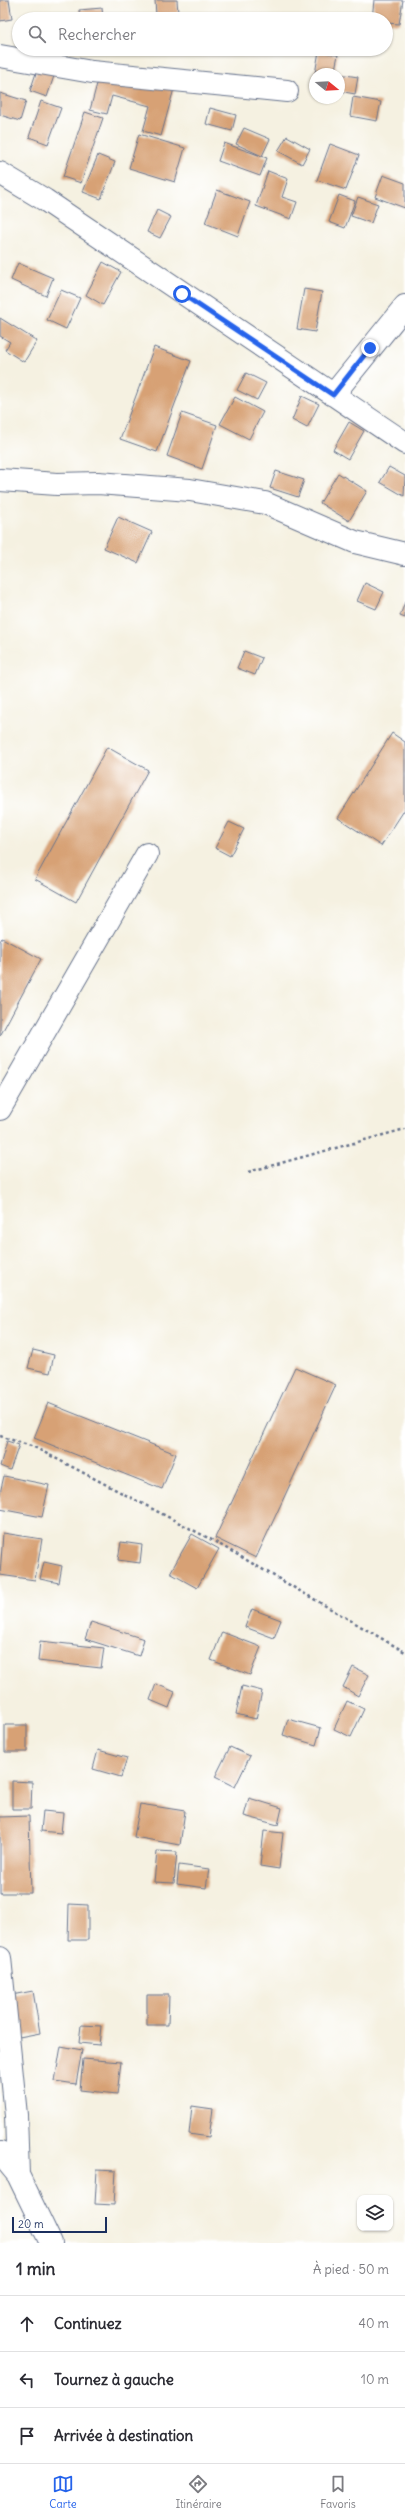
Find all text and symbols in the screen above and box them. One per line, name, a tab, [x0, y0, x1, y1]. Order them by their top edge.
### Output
search box	[12, 12, 393, 56]
icon: search	[26, 23, 48, 45]
text: Rechercher	[58, 25, 136, 44]
north arrow	[309, 68, 345, 104]
route start	[173, 285, 191, 303]
route end	[361, 339, 379, 357]
map controls	[357, 2195, 393, 2231]
button: layers	[357, 2195, 393, 2231]
scale bar	[12, 2215, 107, 2234]
text: 20 m	[18, 2217, 44, 2231]
text: 1 min	[16, 2258, 55, 2280]
text: À pied · 50 m	[313, 2261, 389, 2278]
icon: ahead	[16, 2313, 38, 2335]
text: Continuez	[54, 2314, 122, 2333]
text: 40 m	[358, 2315, 389, 2332]
icon: left	[16, 2369, 38, 2391]
text: Tournez à gauche	[54, 2370, 174, 2389]
text: 10 m	[361, 2371, 389, 2388]
icon: arrive	[16, 2425, 38, 2447]
text: Arrivée à destination	[54, 2426, 193, 2445]
tab: Carte	[49, 2473, 77, 2511]
tab: Itinéraire	[175, 2473, 222, 2511]
tab: Favoris	[320, 2473, 356, 2511]

